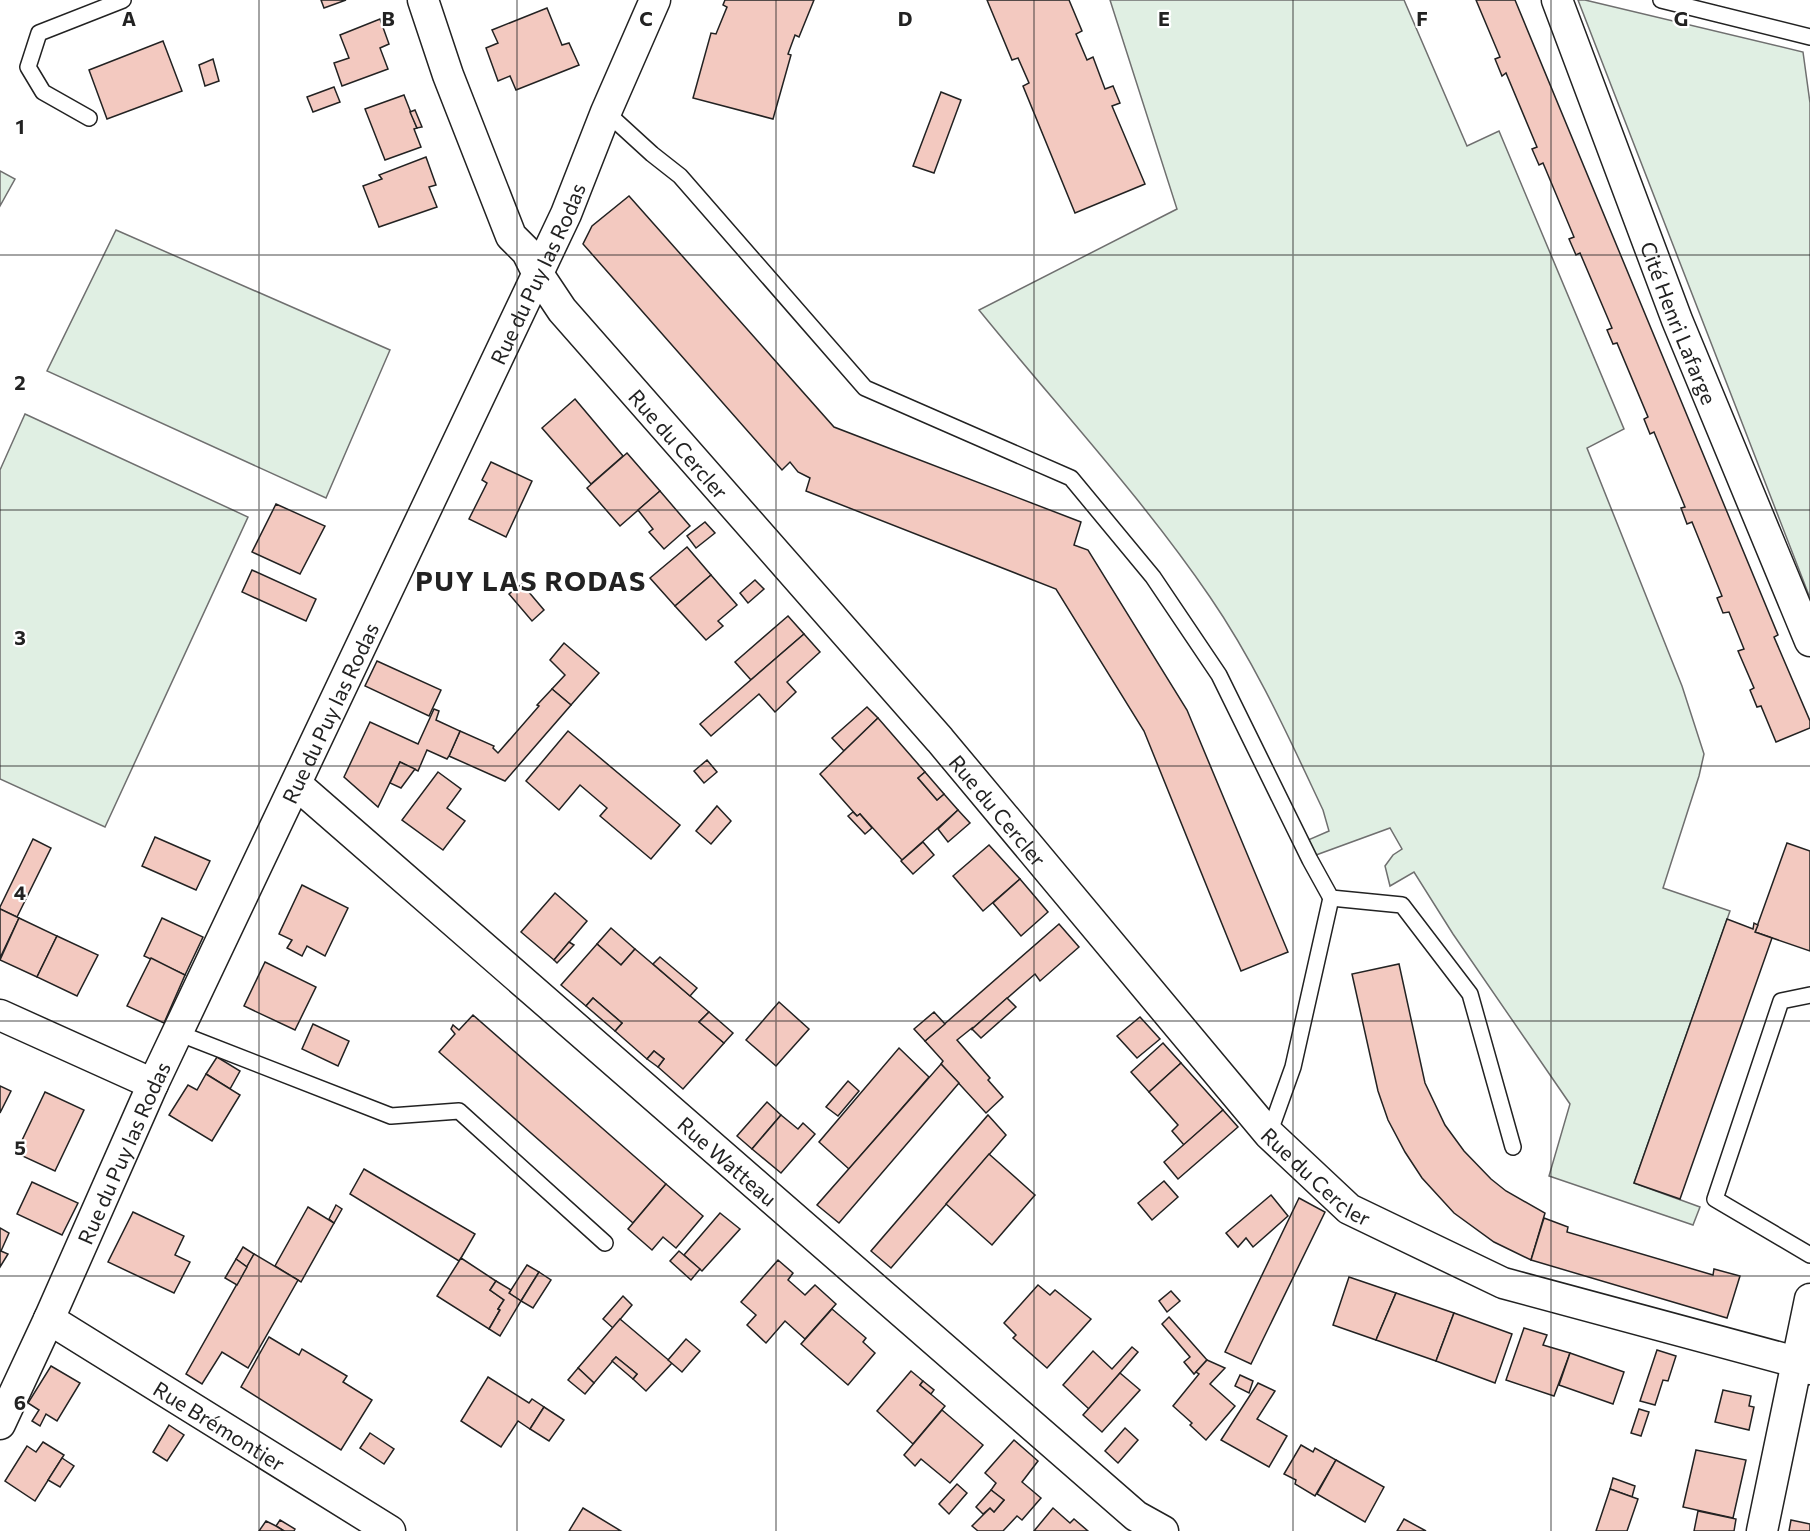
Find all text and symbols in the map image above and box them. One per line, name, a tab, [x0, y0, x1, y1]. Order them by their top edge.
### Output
text: A	[122, 6, 136, 30]
text: B	[381, 6, 395, 30]
text: C	[639, 6, 653, 30]
text: D	[898, 6, 912, 30]
text: E	[1158, 6, 1170, 30]
text: F	[1416, 6, 1428, 30]
text: G	[1674, 6, 1688, 30]
text: 1	[15, 114, 25, 138]
street label: Rue du Puy las Rodas	[484, 179, 590, 368]
street label: Cité Henri Lafarge	[1636, 238, 1723, 408]
text: 2	[14, 370, 26, 394]
street label: Rue du Cercler	[624, 384, 734, 503]
district label: PUY LAS RODAS	[415, 564, 647, 597]
street label: Rue du Puy las Rodas	[276, 618, 383, 807]
text: 3	[14, 625, 26, 649]
street label: Rue du Cercler	[945, 749, 1052, 871]
text: 4	[14, 880, 26, 904]
street label: Rue du Puy las Rodas	[71, 1057, 174, 1248]
street label: Rue Watteau	[673, 1111, 783, 1210]
street label: Rue du Cercler	[1257, 1121, 1375, 1230]
text: 5	[14, 1135, 26, 1159]
street label: Rue Brémontier	[149, 1375, 290, 1475]
text: 6	[14, 1390, 26, 1414]

